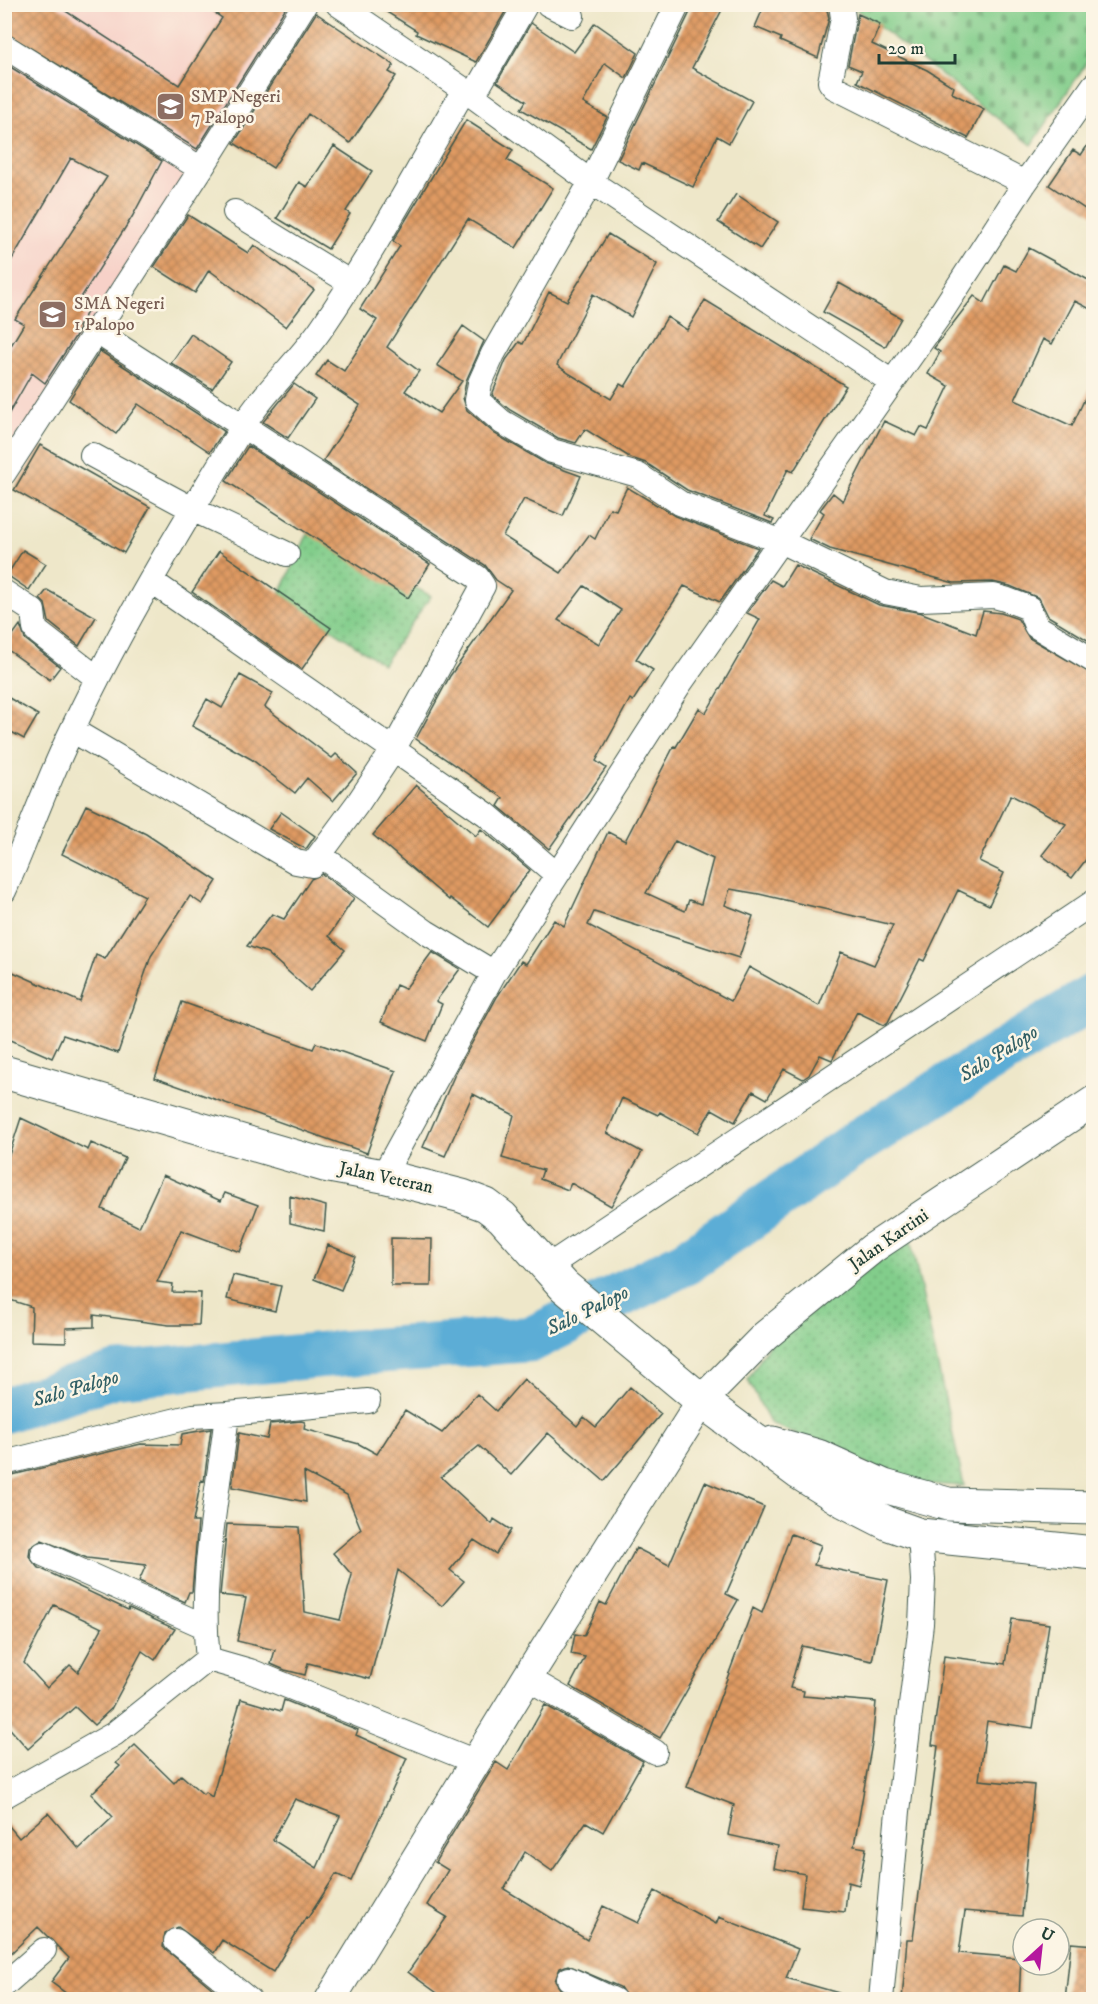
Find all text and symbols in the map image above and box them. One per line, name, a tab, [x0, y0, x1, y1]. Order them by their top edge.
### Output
scale bar	[879, 27, 956, 65]
text: 20 m	[888, 38, 924, 60]
place label: SMP Negeri 7 Palopo	[191, 86, 281, 129]
school or university icon: SMP Negeri 7 Palopo	[154, 91, 186, 123]
place label: SMA Negeri 1 Palopo	[74, 293, 165, 336]
school or university icon: SMA Negeri 1 Palopo	[37, 298, 69, 330]
water label: Salo Palopo	[954, 1020, 1043, 1089]
street label: Jalan Veteran	[335, 1157, 436, 1199]
street label: Jalan Kartini	[843, 1205, 933, 1277]
water label: Salo Palopo	[542, 1280, 633, 1342]
water label: Salo Palopo	[29, 1365, 122, 1413]
north arrow	[1011, 1917, 1071, 1977]
text: U	[1037, 1923, 1058, 1947]

